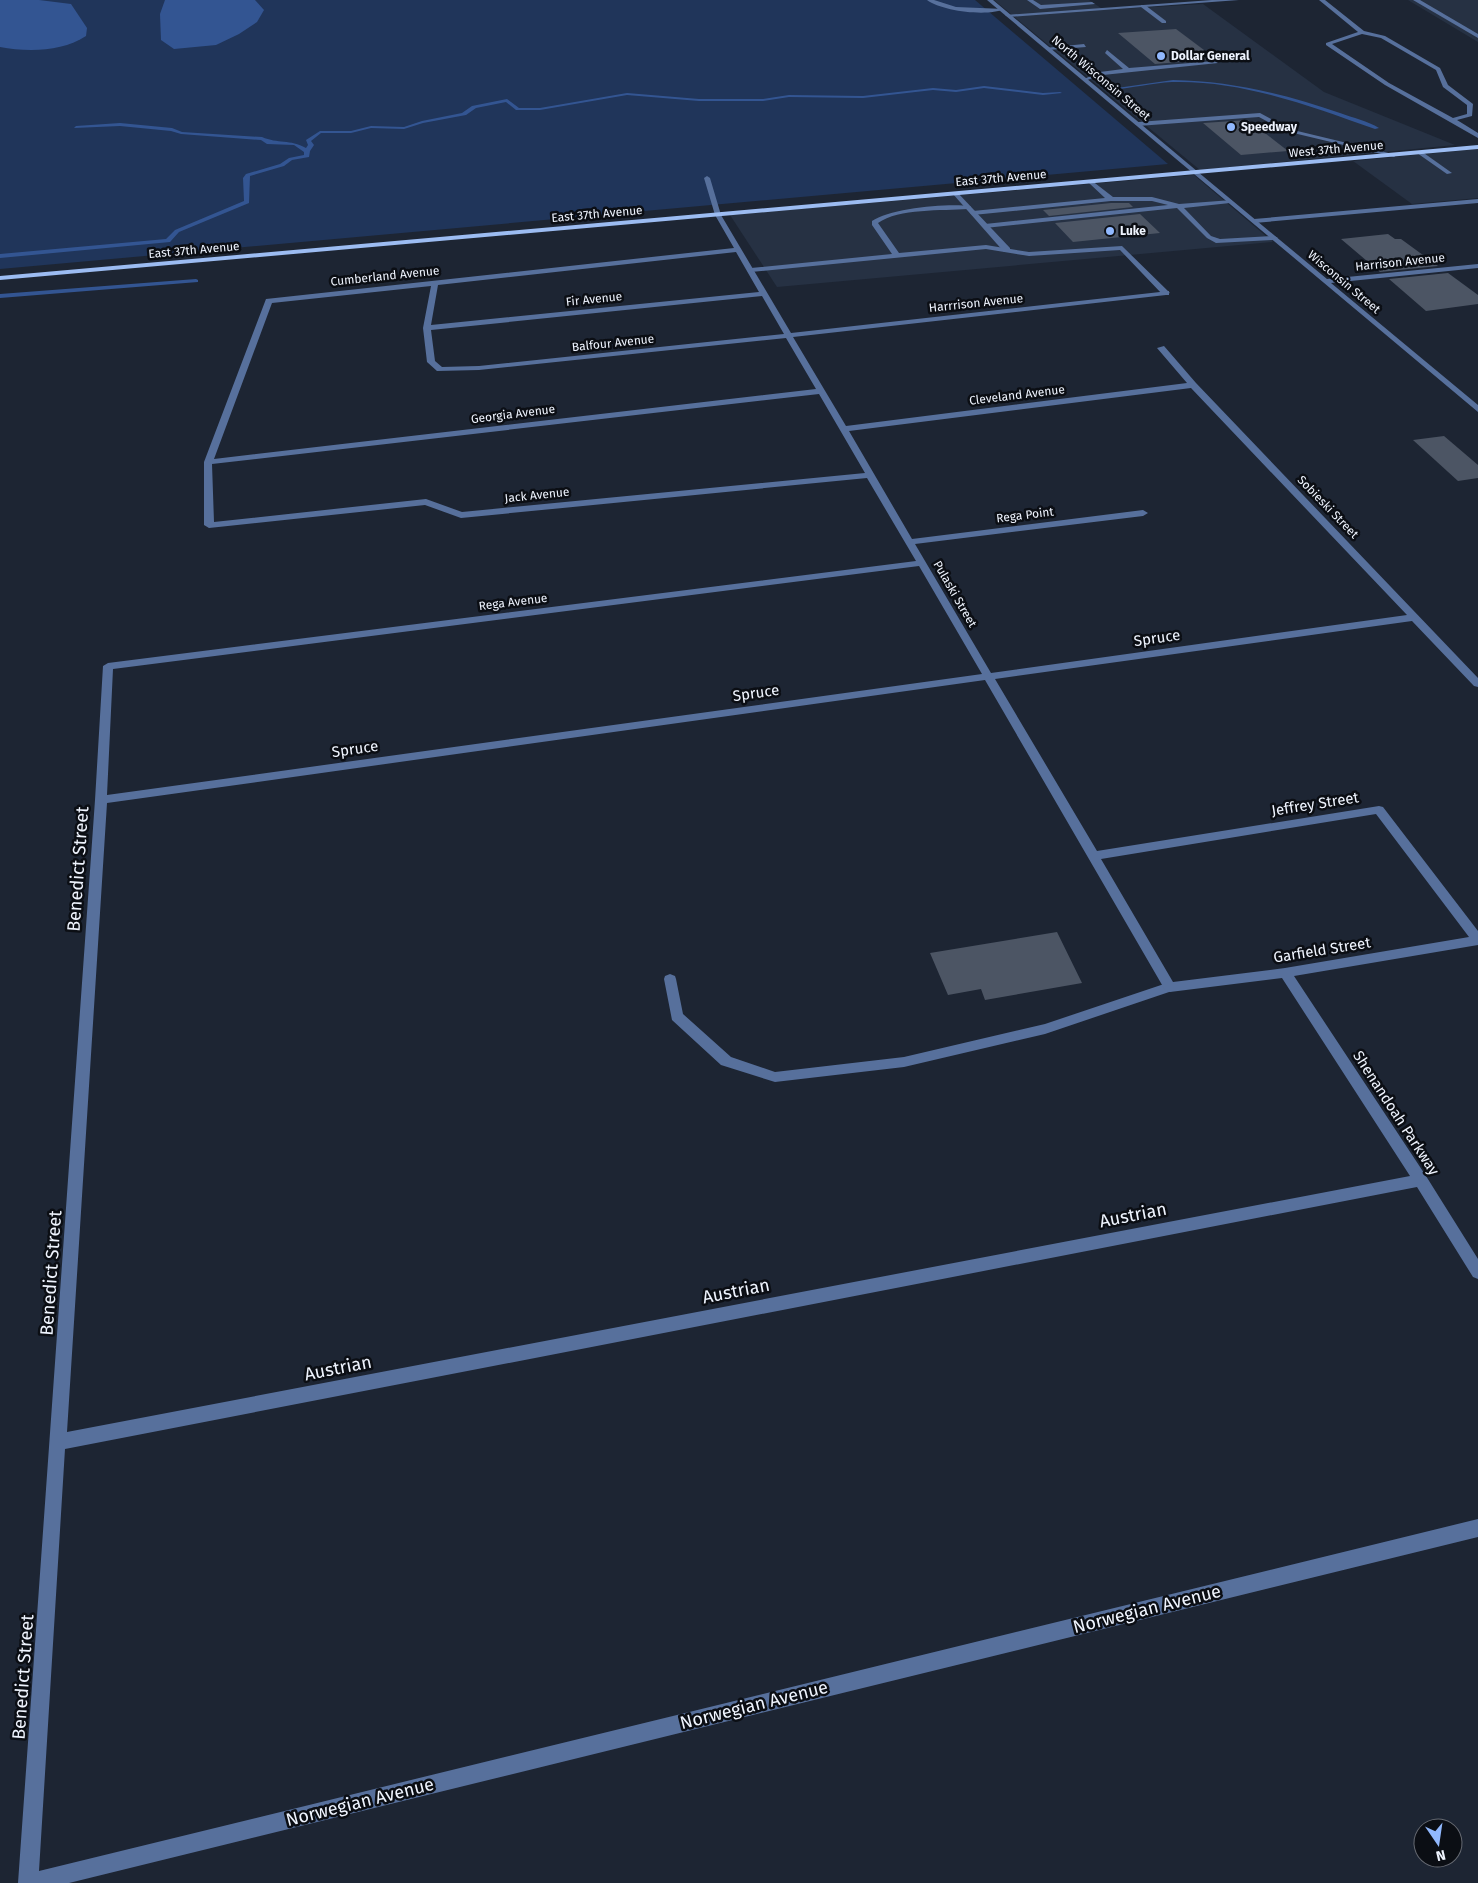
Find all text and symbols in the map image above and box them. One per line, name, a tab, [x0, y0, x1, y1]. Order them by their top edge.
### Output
street label: North Wisconsin Street	[1049, 33, 1154, 124]
place label: Dollar General	[1171, 49, 1250, 63]
marker: Dollar General	[1155, 50, 1167, 62]
place label: Speedway	[1241, 120, 1298, 134]
marker: Speedway	[1225, 121, 1237, 133]
street label: West 37th Avenue	[1288, 138, 1384, 160]
street label: East 37th Avenue	[955, 167, 1047, 189]
street label: East 37th Avenue	[551, 203, 643, 225]
place label: Luke	[1120, 224, 1146, 238]
marker: Luke	[1104, 225, 1116, 237]
street label: East 37th Avenue	[148, 239, 240, 261]
street label: Wisconsin Street	[1305, 248, 1384, 317]
street label: Harrison Avenue	[1355, 250, 1445, 274]
street label: Cumberland Avenue	[330, 263, 440, 289]
street label: Fir Avenue	[565, 289, 623, 309]
street label: Harrrison Avenue	[928, 291, 1024, 315]
street label: Balfour Avenue	[571, 332, 655, 354]
street label: Cleveland Avenue	[968, 382, 1066, 408]
street label: Georgia Avenue	[470, 402, 556, 426]
street label: Sobieski Street	[1295, 473, 1362, 542]
street label: Jack Avenue	[504, 485, 570, 505]
street label: Rega Point	[996, 504, 1055, 525]
street label: Pulaski Street	[930, 558, 980, 630]
street label: Rega Avenue	[478, 591, 548, 613]
street label: Spruce	[1133, 626, 1181, 650]
street label: Spruce	[732, 681, 780, 705]
street label: Spruce	[331, 737, 379, 761]
street label: Jeffrey Street	[1270, 788, 1361, 820]
street label: Benedict Street	[63, 805, 93, 932]
street label: Garfield Street	[1272, 933, 1372, 967]
street label: Shenandoah Parkway	[1349, 1047, 1443, 1179]
street label: Austrian	[1097, 1198, 1169, 1232]
street label: Benedict Street	[36, 1209, 66, 1336]
street label: Austrian	[700, 1274, 772, 1308]
street label: Austrian	[302, 1351, 374, 1385]
street label: Norwegian Avenue	[1071, 1580, 1223, 1638]
street label: Benedict Street	[8, 1613, 38, 1740]
street label: Norwegian Avenue	[678, 1676, 830, 1734]
street label: Norwegian Avenue	[284, 1773, 436, 1831]
north arrow	[1413, 1818, 1463, 1868]
text: N	[1434, 1846, 1447, 1865]

